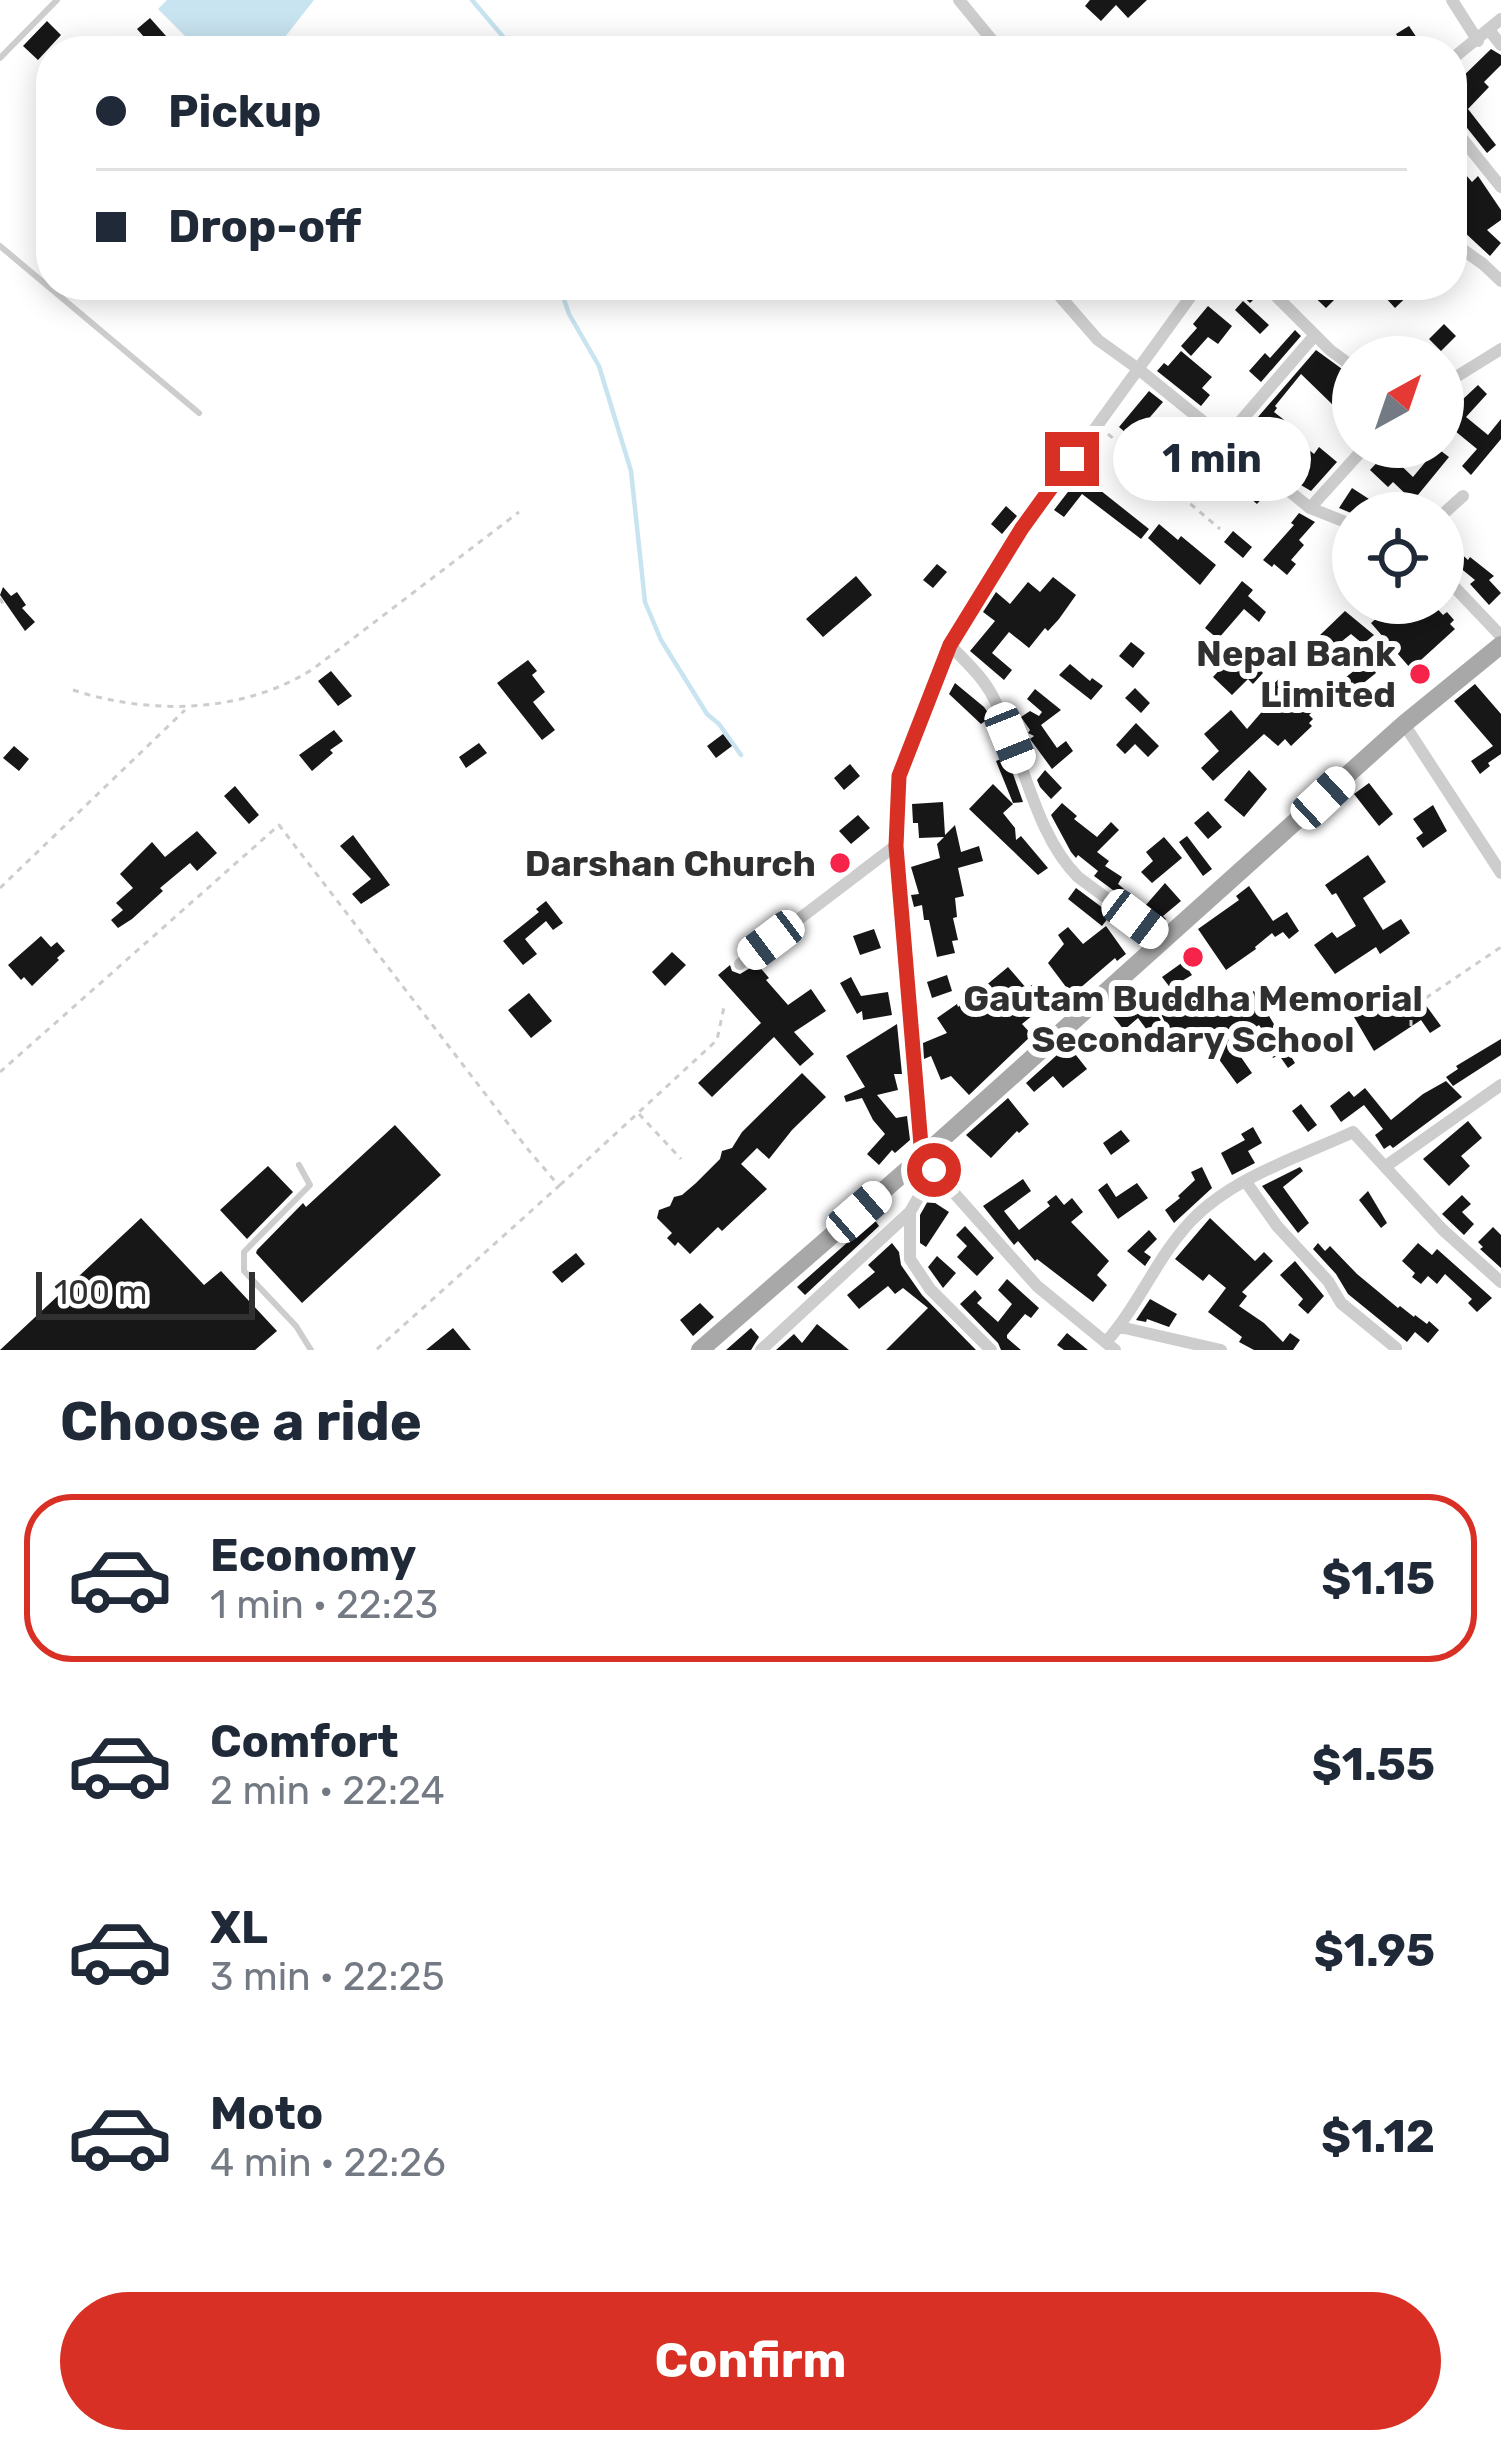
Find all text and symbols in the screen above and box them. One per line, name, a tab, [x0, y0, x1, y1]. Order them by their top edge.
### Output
text: Pickup	[168, 85, 321, 138]
text: Drop-off	[168, 200, 361, 253]
north arrow	[1332, 336, 1464, 468]
map controls	[1332, 336, 1464, 624]
callout: 1 min	[1114, 417, 1312, 501]
route end	[1045, 432, 1099, 486]
text: 1 min	[1162, 436, 1262, 482]
button: locate	[1332, 492, 1464, 624]
place label: Nepal Bank Limited	[1196, 632, 1396, 716]
marker: Nepal Bank Limited	[1407, 661, 1433, 687]
car	[980, 698, 1040, 778]
car	[1284, 760, 1362, 836]
place label: Darshan Church	[525, 842, 816, 885]
marker: Darshan Church	[827, 850, 853, 876]
car	[1095, 883, 1175, 955]
car	[731, 904, 811, 976]
marker: Gautam Buddha Memorial Secondary School	[1180, 944, 1206, 970]
place label: Gautam Buddha Memorial Secondary School	[963, 977, 1423, 1061]
route start	[907, 1143, 961, 1197]
car	[820, 1175, 898, 1249]
scale bar	[36, 1266, 255, 1319]
text: 100 m	[54, 1273, 147, 1312]
text: Choose a ride	[60, 1390, 422, 1454]
icon: car	[66, 1524, 174, 1632]
text: Economy	[210, 1529, 416, 1582]
text: $1.15	[1321, 1552, 1435, 1605]
text: 1 min · 22:23	[210, 1582, 438, 1628]
icon: car	[66, 1710, 174, 1818]
text: Comfort	[210, 1715, 399, 1768]
text: $1.55	[1312, 1738, 1435, 1791]
text: 2 min · 22:24	[210, 1768, 445, 1814]
icon: car	[66, 1896, 174, 2004]
text: XL	[210, 1901, 268, 1954]
text: $1.95	[1314, 1924, 1435, 1977]
text: 3 min · 22:25	[210, 1954, 445, 2000]
icon: car	[66, 2082, 174, 2190]
text: Moto	[210, 2087, 323, 2140]
text: $1.12	[1321, 2110, 1435, 2163]
text: 4 min · 22:26	[210, 2140, 446, 2186]
button: Confirm	[60, 2292, 1441, 2430]

